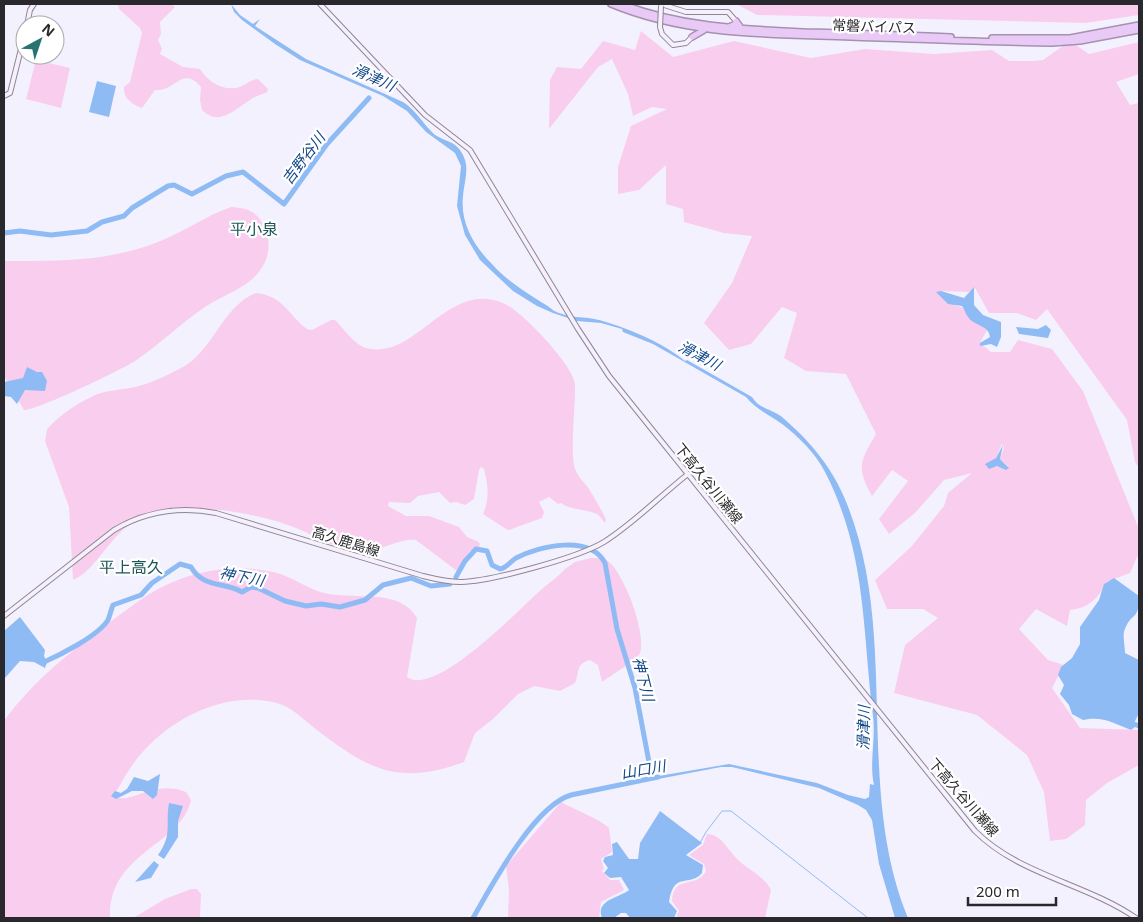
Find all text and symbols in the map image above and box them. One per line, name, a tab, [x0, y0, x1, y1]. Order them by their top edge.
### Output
north arrow	[15, 15, 65, 65]
street label: 常磐バイパス	[832, 15, 916, 37]
text: N	[38, 19, 59, 41]
water label: 滑津川	[349, 59, 400, 96]
water label: 吉野谷川	[277, 126, 330, 188]
district label: 平小泉	[230, 218, 278, 240]
water label: 滑津川	[675, 336, 726, 375]
street label: 下高久谷川瀬線	[671, 439, 747, 527]
street label: 高久鹿島線	[310, 522, 382, 560]
district label: 平上高久	[99, 556, 163, 578]
water label: 神下川	[218, 562, 268, 590]
water label: 神下川	[629, 655, 660, 705]
water label: 滑津川	[853, 703, 873, 751]
street label: 下高久谷川瀬線	[925, 754, 1003, 840]
water label: 山口川	[619, 755, 669, 783]
scale bar	[968, 874, 1056, 906]
text: 200 m	[976, 881, 1020, 901]

